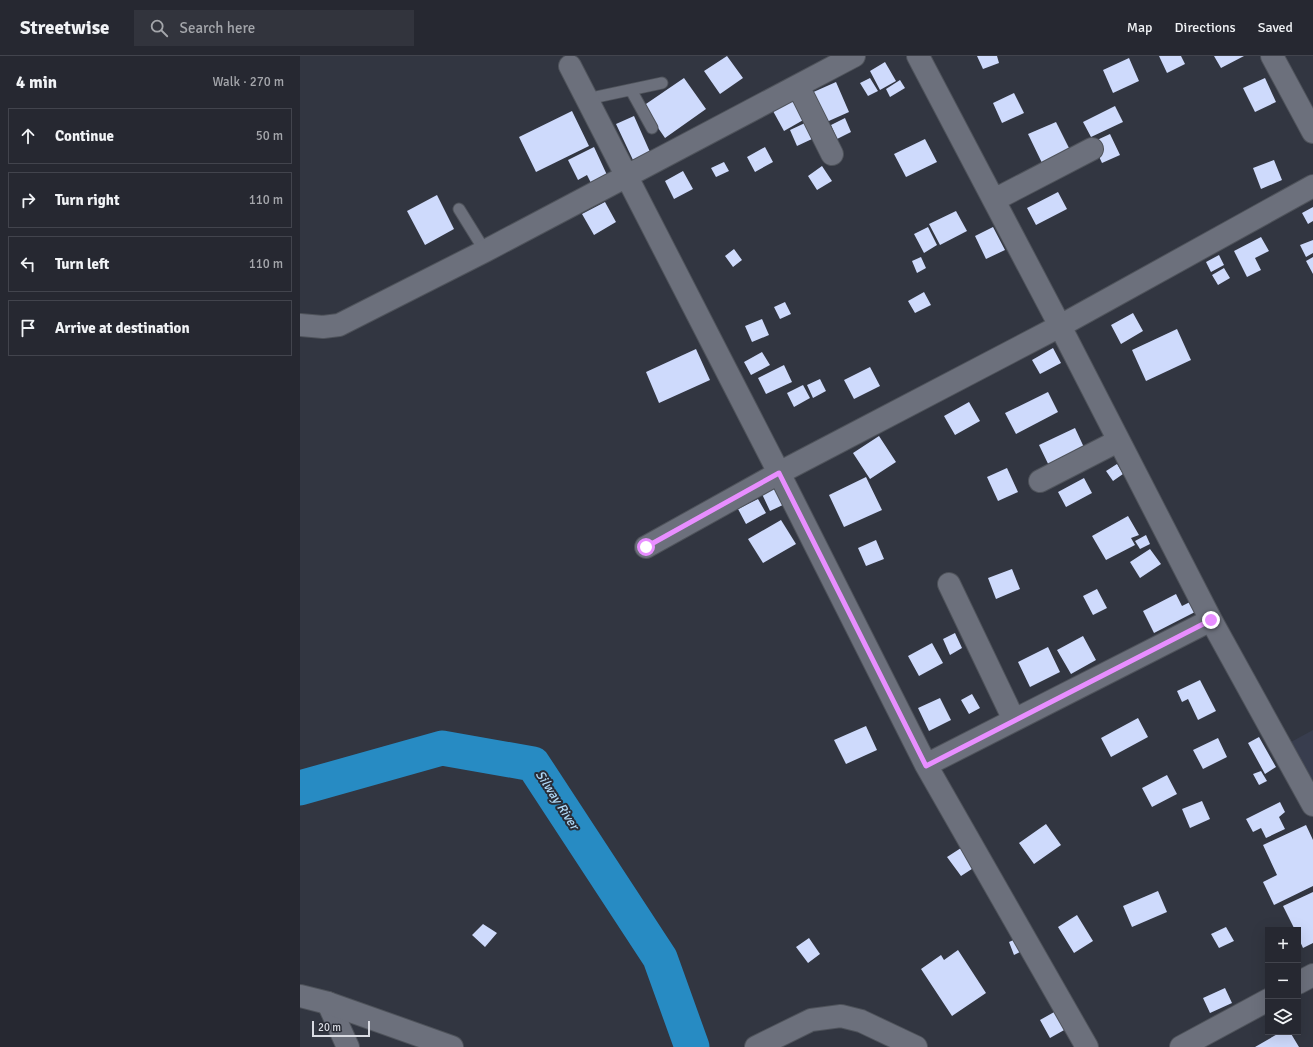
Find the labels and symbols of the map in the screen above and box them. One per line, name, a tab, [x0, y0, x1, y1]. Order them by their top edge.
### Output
route start	[637, 538, 655, 556]
route end	[1202, 611, 1220, 629]
water label: Silway River	[532, 767, 583, 834]
scale bar	[312, 1019, 370, 1038]

